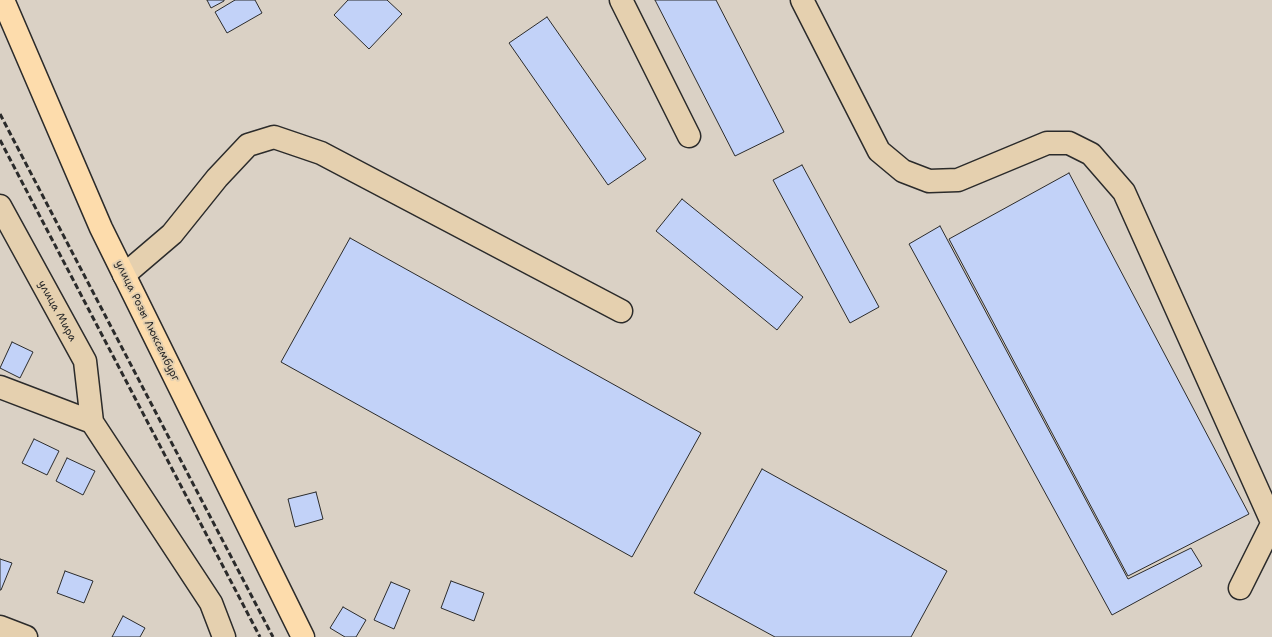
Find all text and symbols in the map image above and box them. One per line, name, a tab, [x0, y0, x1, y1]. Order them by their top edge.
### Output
street label: улица Розы Люксембург	[112, 258, 182, 384]
street label: улица Мира	[35, 278, 79, 344]

